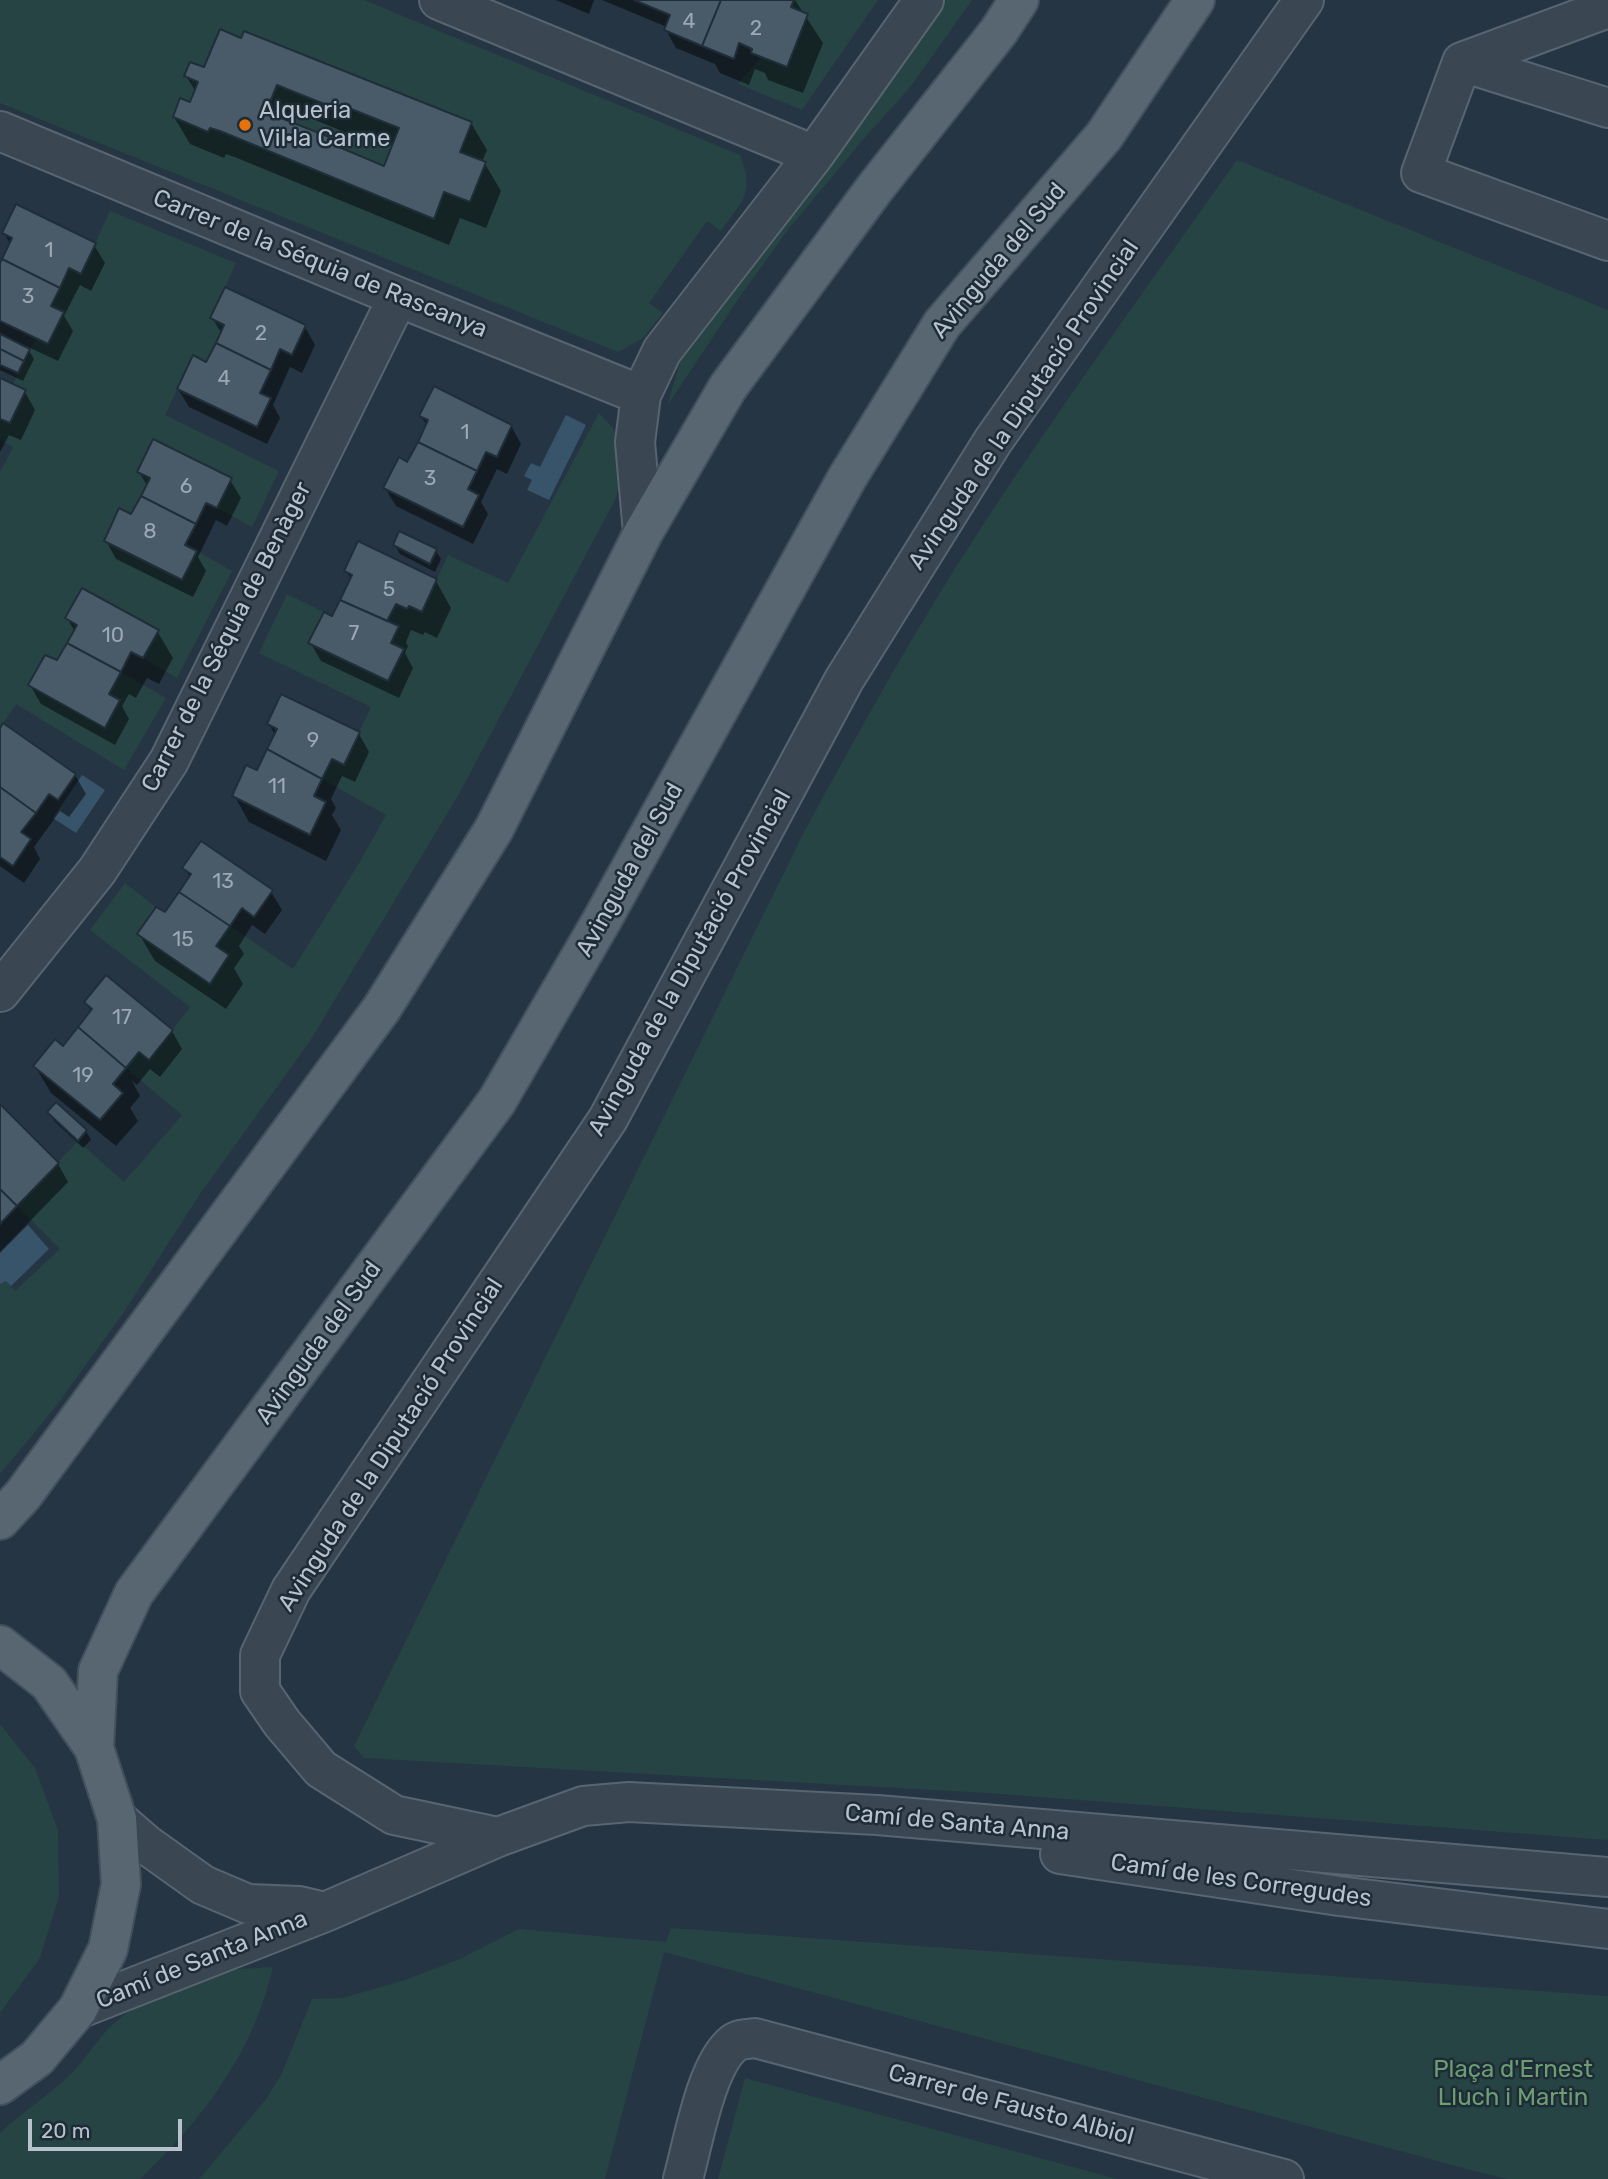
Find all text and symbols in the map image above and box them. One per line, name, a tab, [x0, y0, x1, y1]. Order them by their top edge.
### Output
house number: 4	[682, 9, 696, 35]
house number: 2	[750, 16, 762, 42]
place label: Alqueria Vil·la Carme	[259, 97, 390, 153]
marker: Alqueria Vil·la Carme	[237, 117, 253, 133]
street label: Avinguda del Sud	[926, 177, 1072, 345]
street label: Carrer de la Séquia de Rascanya	[149, 184, 491, 344]
street label: Avinguda de la Diputació Provincial	[903, 235, 1145, 575]
house number: 1	[45, 238, 53, 264]
house number: 3	[22, 284, 34, 310]
house number: 2	[255, 321, 267, 347]
house number: 4	[217, 366, 231, 392]
house number: 1	[461, 420, 469, 446]
house number: 3	[424, 466, 436, 492]
house number: 6	[180, 474, 192, 500]
street label: Carrer de la Séquia de Benàger	[136, 477, 318, 797]
house number: 8	[143, 519, 157, 545]
house number: 5	[383, 577, 395, 603]
house number: 7	[349, 621, 359, 647]
house number: 10	[102, 623, 124, 649]
house number: 9	[307, 728, 319, 754]
house number: 11	[268, 774, 286, 800]
street label: Avinguda del Sud	[570, 778, 690, 962]
street label: Avinguda de la Diputació Provincial	[582, 785, 798, 1141]
house number: 13	[212, 869, 234, 895]
house number: 15	[172, 927, 194, 953]
house number: 17	[112, 1005, 132, 1031]
house number: 19	[72, 1063, 94, 1089]
street label: Avinguda del Sud	[250, 1256, 388, 1430]
street label: Avinguda de la Diputació Provincial	[272, 1273, 510, 1617]
street label: Camí de Santa Anna	[844, 1799, 1070, 1847]
street label: Camí de les Corregudes	[1109, 1848, 1373, 1914]
street label: Camí de Santa Anna	[92, 1904, 312, 2016]
park label: Plaça d'Ernest Lluch i Martin	[1433, 2056, 1593, 2112]
street label: Carrer de Fausto Albiol	[885, 2058, 1137, 2152]
scale bar	[32, 2106, 186, 2150]
text: 20 m	[41, 2118, 90, 2143]

